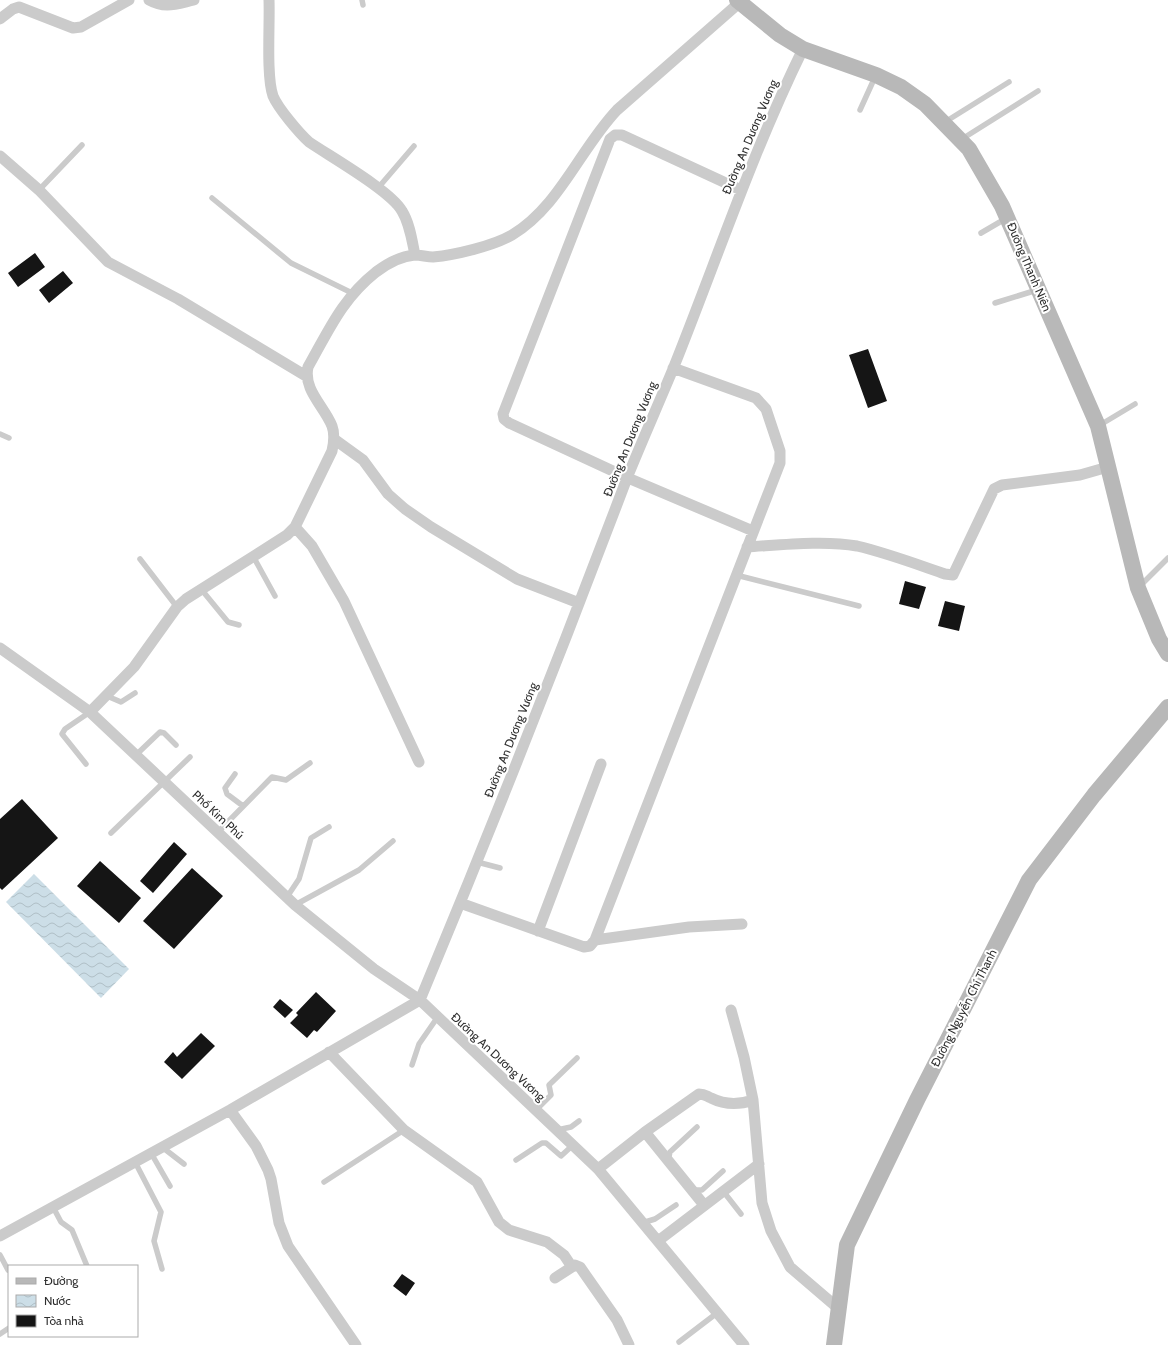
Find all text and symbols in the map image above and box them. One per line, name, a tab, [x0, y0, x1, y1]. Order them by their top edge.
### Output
street label: Đường An Dương Vương	[719, 76, 781, 196]
street label: Đường Thanh Niên	[1004, 220, 1055, 314]
street label: Đường An Dương Vương	[600, 378, 660, 499]
street label: Đường An Dương Vương	[481, 679, 541, 800]
street label: Phố Kim Phú	[189, 787, 247, 842]
street label: Đường Nguyễn Chí Thanh	[927, 946, 1000, 1069]
street label: Đường An Dương Vương	[448, 1009, 549, 1105]
legend	[8, 1265, 138, 1337]
text: Đường	[44, 1273, 79, 1288]
text: Nước	[44, 1293, 71, 1308]
text: Tòa nhà	[44, 1313, 84, 1328]

